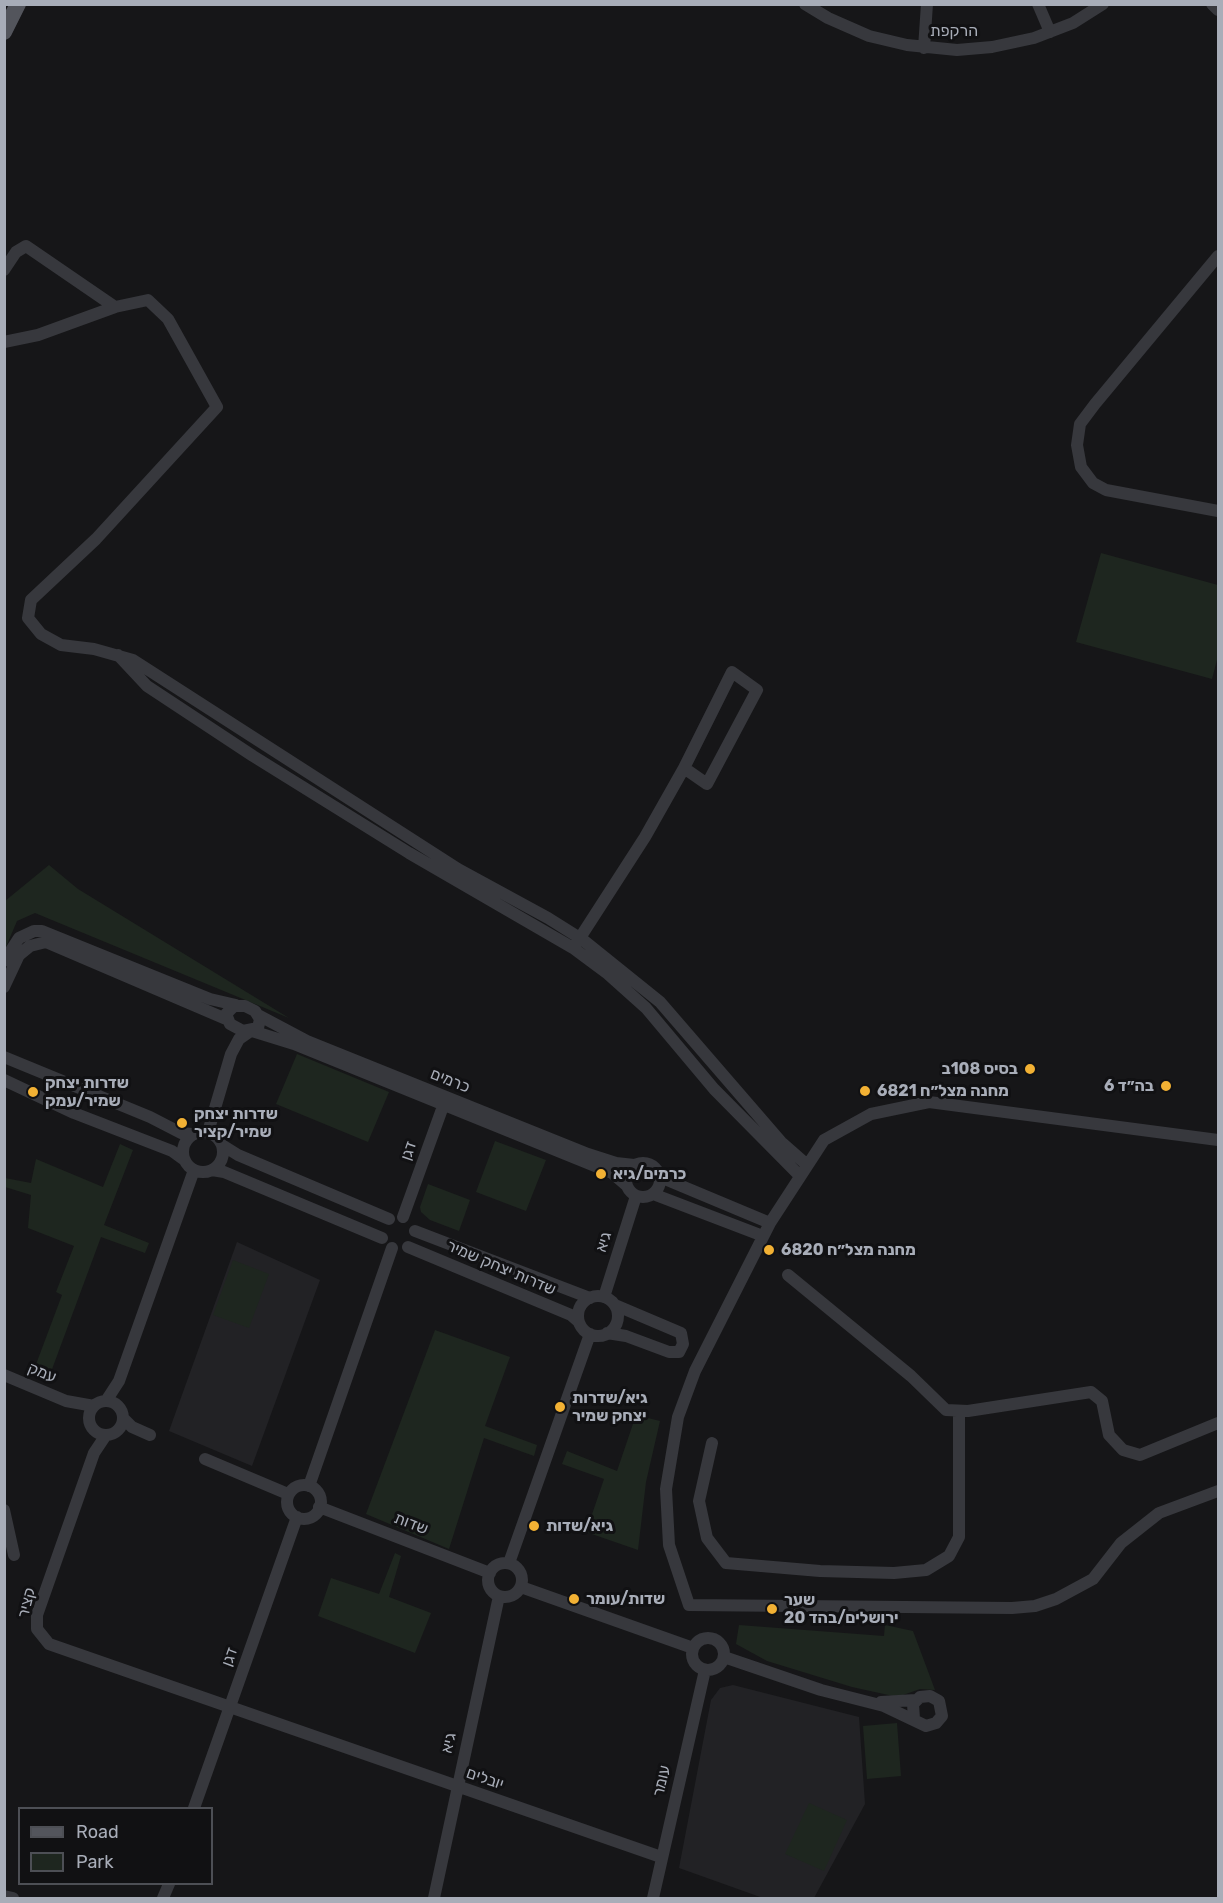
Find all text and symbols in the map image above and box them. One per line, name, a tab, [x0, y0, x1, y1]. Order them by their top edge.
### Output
street label: הרקפת	[930, 21, 978, 41]
place label: בסיס 108ב	[941, 1059, 1018, 1079]
marker: בסיס 108ב	[1023, 1062, 1037, 1076]
street label: כרמים	[428, 1064, 472, 1098]
place label: שדרות יצחק שמיר/עמק	[45, 1073, 129, 1111]
place label: בה״ד 6	[1104, 1076, 1154, 1096]
marker: בה״ד 6	[1159, 1079, 1173, 1093]
place label: מחנה מצל״ח 6821	[877, 1081, 1009, 1101]
marker: מחנה מצל״ח 6821	[858, 1084, 872, 1098]
marker: שדרות יצחק שמיר/עמק	[26, 1085, 40, 1099]
place label: שדרות יצחק שמיר/קציר	[194, 1104, 278, 1142]
marker: שדרות יצחק שמיר/קציר	[175, 1116, 189, 1130]
street label: דגן	[397, 1139, 421, 1163]
place label: כרמים/גיא	[613, 1164, 686, 1184]
marker: כרמים/גיא	[594, 1167, 608, 1181]
street label: גיא	[592, 1229, 616, 1255]
street label: שדרות יצחק שמיר	[443, 1236, 559, 1300]
place label: מחנה מצל״ח 6820	[781, 1240, 916, 1260]
marker: מחנה מצל״ח 6820	[762, 1243, 776, 1257]
street label: עמק	[25, 1359, 59, 1387]
place label: גיא/שדרות יצחק שמיר	[572, 1388, 648, 1426]
marker: גיא/שדרות יצחק שמיר	[553, 1400, 567, 1414]
street label: שדות	[391, 1509, 431, 1539]
place label: גיא/שדות	[546, 1516, 613, 1536]
marker: גיא/שדות	[527, 1519, 541, 1533]
street label: קציר	[14, 1586, 40, 1620]
place label: שדות/עומר	[586, 1589, 665, 1609]
place label: שער ירושלים/בהד 20	[784, 1590, 899, 1628]
marker: שדות/עומר	[567, 1592, 581, 1606]
marker: שער ירושלים/בהד 20	[765, 1602, 779, 1616]
street label: דגן	[218, 1645, 242, 1669]
street label: גיא	[437, 1731, 461, 1755]
street label: עומר	[649, 1763, 675, 1799]
street label: יובלים	[464, 1764, 506, 1794]
legend	[18, 1807, 213, 1885]
text: Road	[76, 1821, 119, 1843]
text: Park	[76, 1851, 113, 1873]

